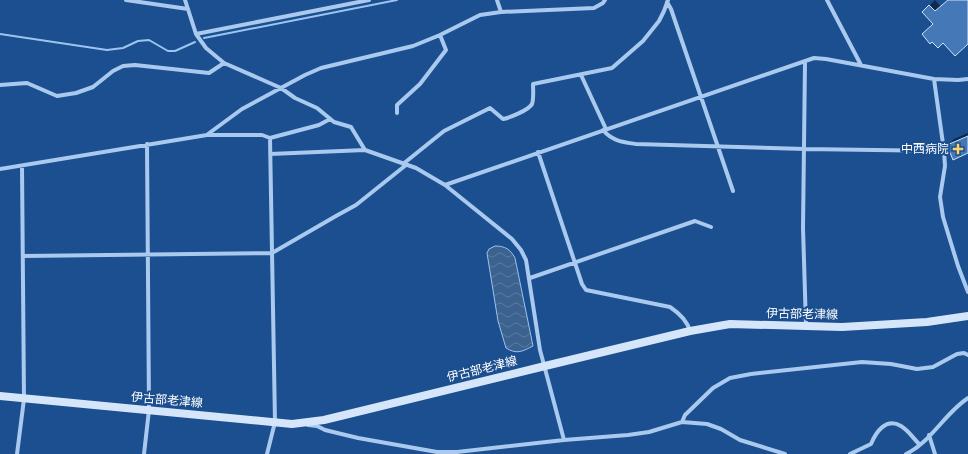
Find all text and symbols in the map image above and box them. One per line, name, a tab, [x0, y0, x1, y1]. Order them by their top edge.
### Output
place label: 中西病院	[901, 141, 949, 157]
marker: 中西病院	[952, 143, 964, 155]
street label: 伊古部老津線	[766, 305, 838, 323]
street label: 伊古部老津線	[445, 353, 519, 385]
street label: 伊古部老津線	[130, 389, 204, 411]

